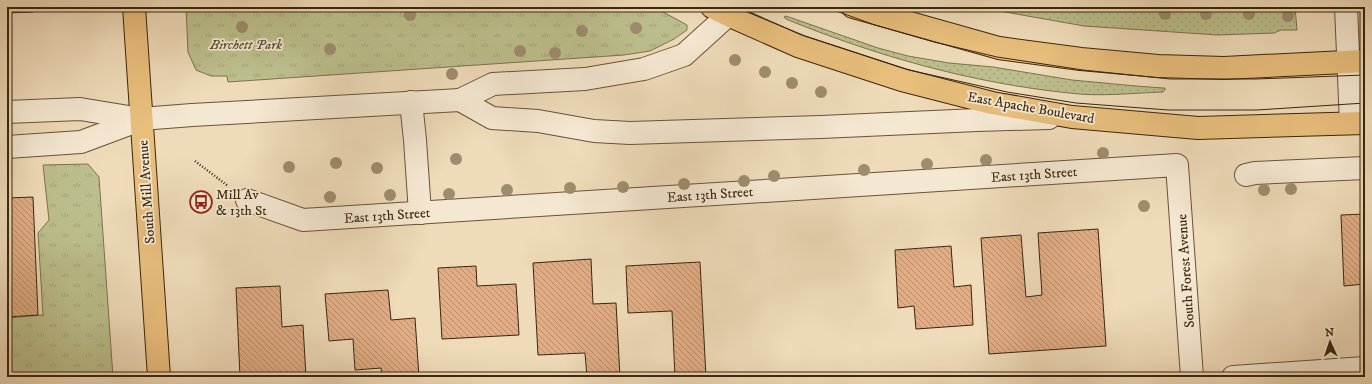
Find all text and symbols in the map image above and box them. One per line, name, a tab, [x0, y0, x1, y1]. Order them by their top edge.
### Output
park label: Birchett Park	[209, 36, 282, 54]
street label: East Apache Boulevard	[966, 88, 1096, 128]
street label: South Mill Avenue	[134, 139, 160, 244]
street label: East 13th Street	[990, 163, 1078, 187]
street label: East 13th Street	[666, 183, 754, 207]
place label: Mill Av & 13th St	[216, 186, 267, 220]
bus stop icon: Mill Av & 13th St	[188, 189, 214, 215]
street label: East 13th Street	[343, 204, 431, 228]
street label: South Forest Avenue	[1173, 213, 1199, 328]
north arrow	[1310, 322, 1350, 362]
text: N	[1325, 326, 1334, 340]

